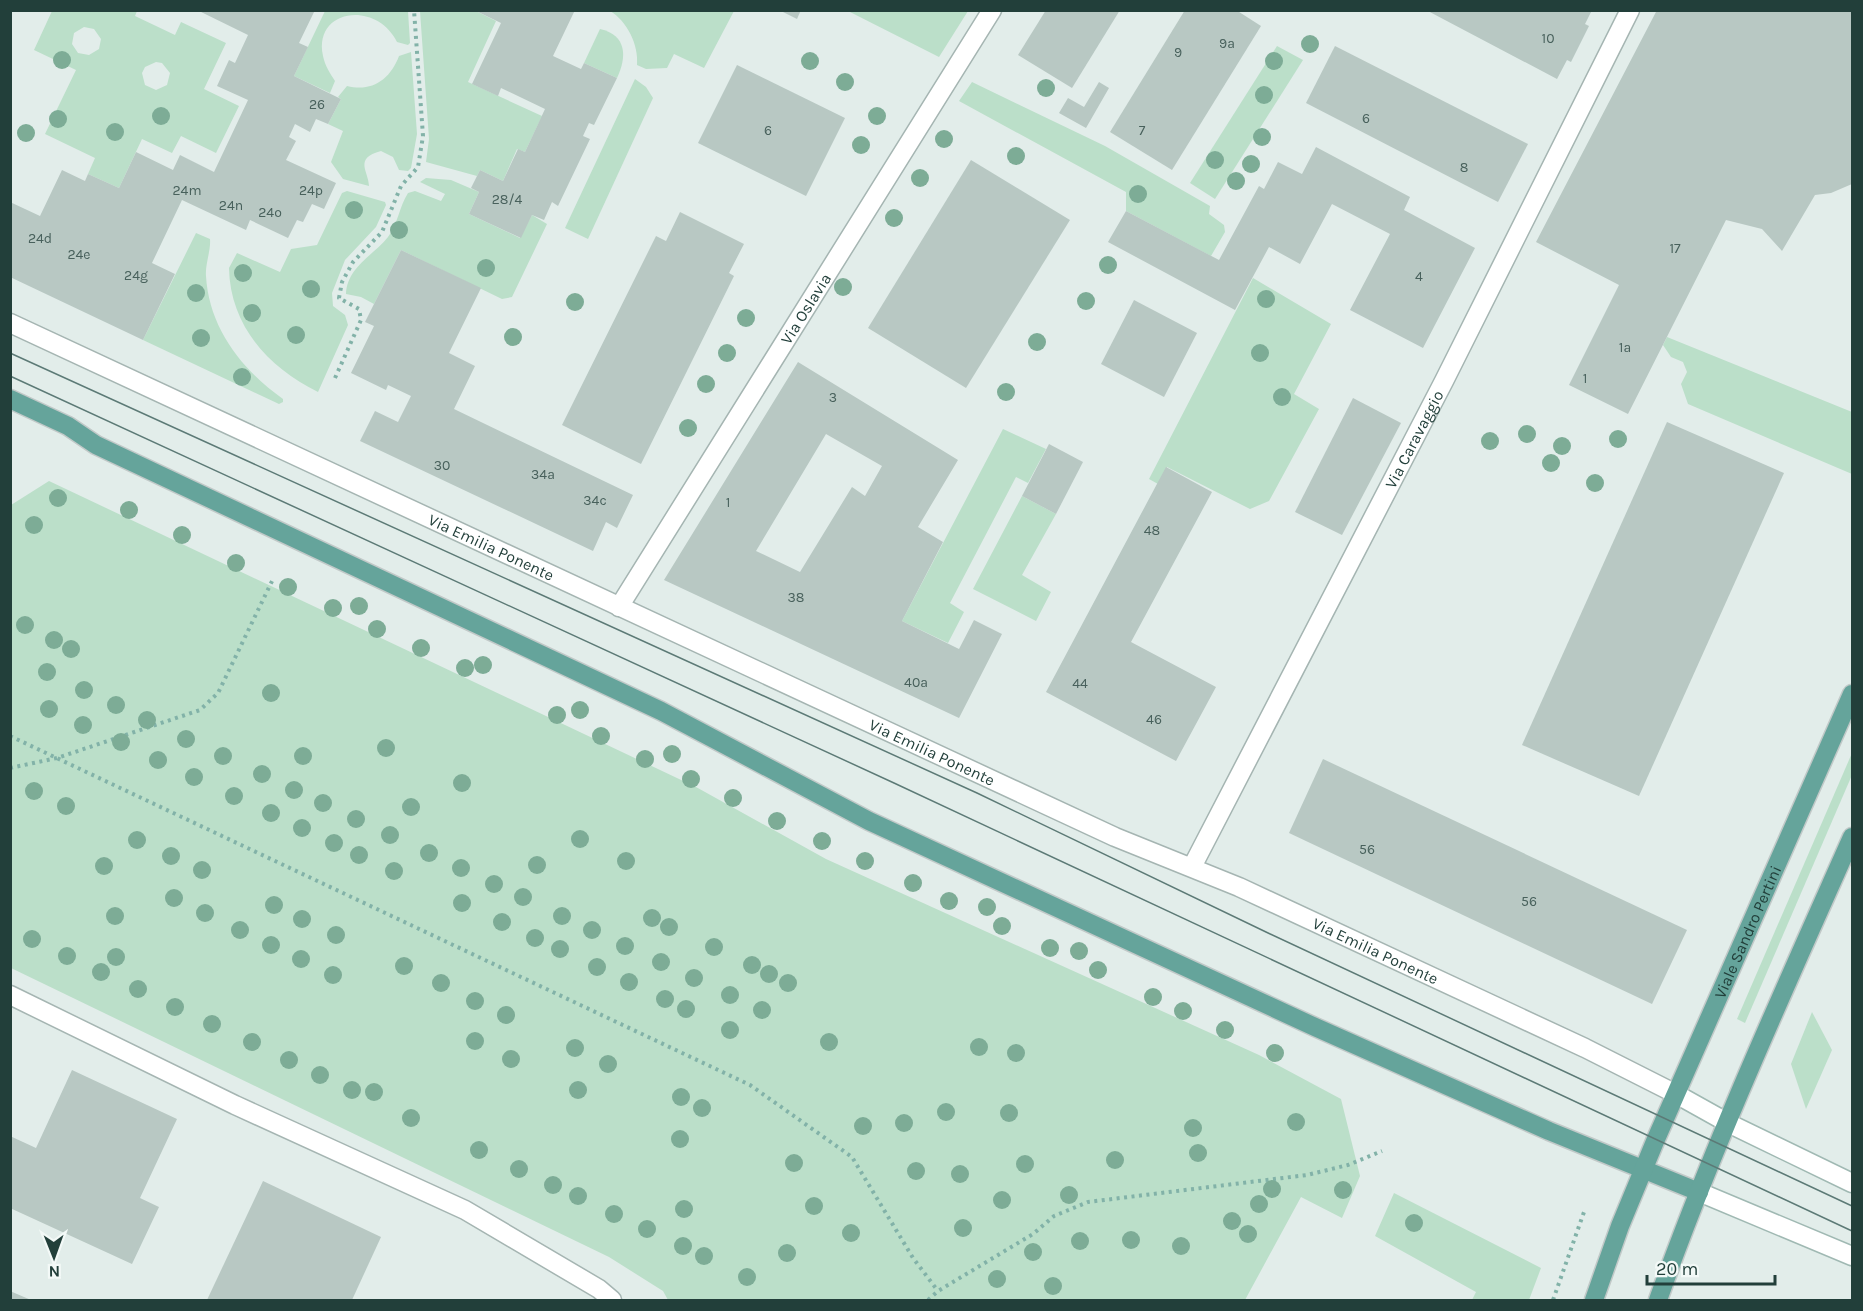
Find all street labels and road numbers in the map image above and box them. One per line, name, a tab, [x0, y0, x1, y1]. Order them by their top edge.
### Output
street label: Via Oslavia	[776, 269, 835, 347]
street label: Via Caravaggio	[1381, 387, 1447, 491]
street label: Via Emilia Ponente	[426, 510, 557, 584]
street label: Via Emilia Ponente	[866, 715, 998, 789]
street label: Viale Sandro Pertini	[1710, 862, 1785, 1001]
street label: Via Emilia Ponente	[1310, 913, 1441, 988]

